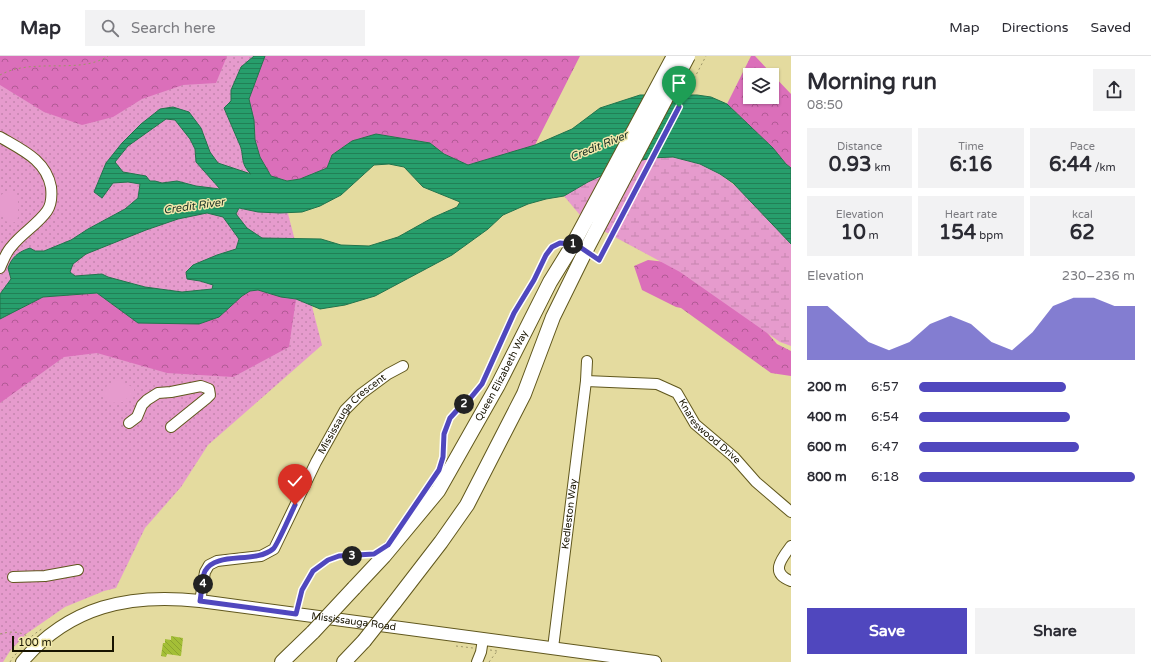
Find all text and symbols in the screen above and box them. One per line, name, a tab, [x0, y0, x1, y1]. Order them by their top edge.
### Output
search box	[85, 10, 365, 46]
text: Map	[20, 17, 61, 39]
icon: search	[99, 17, 121, 39]
text: Search here	[131, 19, 215, 37]
text: Map	[949, 19, 980, 36]
text: Directions	[1002, 19, 1069, 36]
text: Saved	[1091, 19, 1131, 36]
pin	[662, 66, 696, 107]
map controls	[743, 68, 779, 104]
button: layers	[743, 68, 779, 104]
text: Morning run	[807, 69, 937, 95]
button: share	[1093, 69, 1135, 111]
icon: arrive	[668, 72, 690, 94]
text: 08:50	[807, 97, 843, 113]
water label: Credit River	[568, 128, 632, 164]
text: Distance	[837, 140, 882, 153]
text: Time	[958, 140, 984, 153]
text: Pace	[1070, 140, 1095, 153]
text: 0.93	[829, 153, 872, 177]
text: 6:16	[950, 153, 992, 177]
text: 6:44	[1049, 153, 1092, 177]
text: km	[872, 161, 891, 174]
text: /km	[1092, 161, 1116, 174]
water label: Credit River	[163, 195, 227, 217]
text: Elevation	[836, 208, 884, 221]
text: Heart rate	[945, 208, 997, 221]
text: kcal	[1072, 208, 1093, 221]
text: 10	[841, 221, 866, 245]
text: 154	[939, 221, 976, 245]
text: 62	[1070, 221, 1095, 245]
text: m	[866, 229, 879, 242]
text: bpm	[976, 229, 1003, 242]
pin: 1	[563, 234, 583, 254]
text: 1	[570, 237, 576, 250]
text: Elevation	[807, 268, 864, 284]
text: 230–236 m	[1062, 268, 1135, 284]
street label: Queen Elizabeth Way	[473, 328, 531, 423]
street label: Mississauga Crescent	[316, 371, 389, 456]
text: 200 m	[807, 379, 847, 395]
text: 6:57	[871, 379, 899, 395]
pin: 2	[454, 394, 474, 414]
text: 2	[461, 397, 467, 410]
street label: Knareswood Drive	[676, 397, 743, 467]
text: 400 m	[807, 409, 847, 425]
text: 6:54	[871, 409, 899, 425]
text: 600 m	[807, 439, 847, 455]
text: 6:47	[871, 439, 899, 455]
pin	[278, 464, 312, 505]
text: 800 m	[807, 469, 847, 485]
text: 6:18	[871, 469, 899, 485]
icon: check	[284, 470, 306, 492]
street label: Kedleston Way	[559, 478, 580, 550]
pin: 3	[342, 546, 362, 566]
text: 3	[349, 549, 355, 562]
pin: 4	[193, 574, 213, 594]
text: 4	[200, 577, 206, 590]
button: Save	[807, 608, 967, 654]
button: Share	[975, 608, 1135, 654]
street label: Mississauga Road	[311, 610, 397, 633]
scale bar	[12, 634, 114, 653]
text: 100 m	[18, 636, 52, 649]

